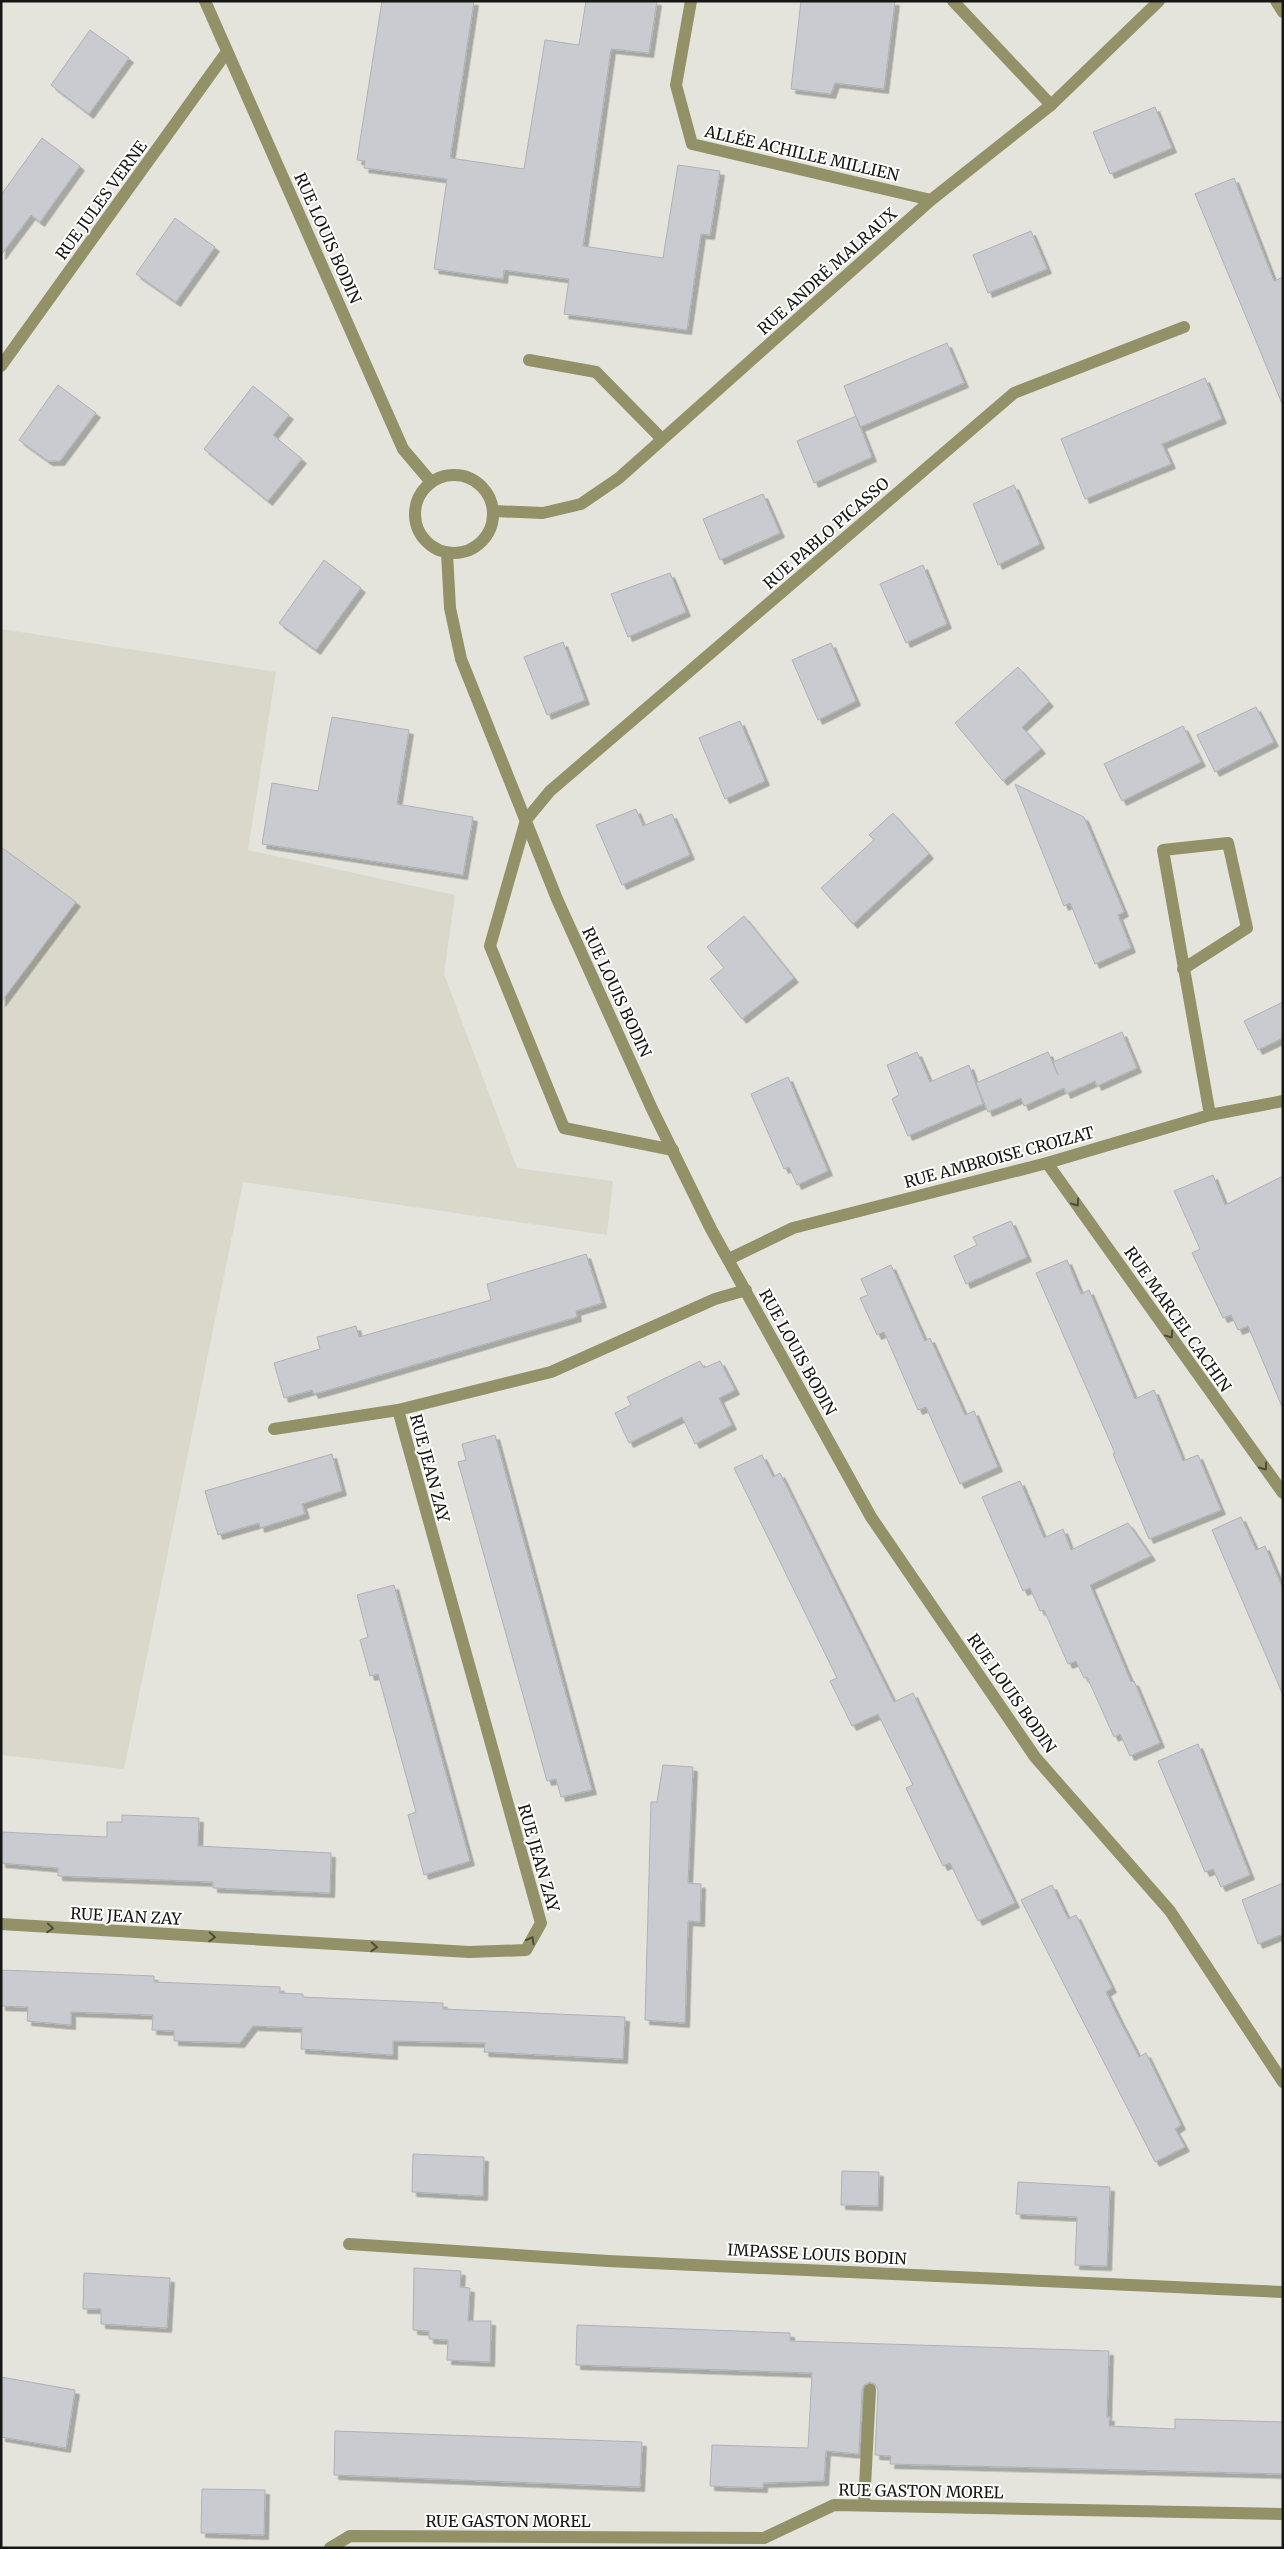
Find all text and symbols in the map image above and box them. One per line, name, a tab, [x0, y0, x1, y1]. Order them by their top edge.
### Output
street label: ALLÉE ACHILLE MILLIEN	[702, 121, 902, 185]
street label: RUE JULES VERNE	[51, 136, 151, 263]
street label: RUE LOUIS BODIN	[290, 169, 366, 307]
street label: RUE ANDRÉ MALRAUX	[753, 203, 901, 339]
street label: RUE PABLO PICASSO	[759, 473, 893, 593]
street label: RUE LOUIS BODIN	[578, 924, 656, 1061]
street label: RUE AMBROISE CROIZAT	[902, 1122, 1096, 1192]
one-way arrow	[1070, 1197, 1078, 1206]
street label: RUE MARCEL CACHIN	[1120, 1243, 1236, 1396]
street label: RUE LOUIS BODIN	[755, 1285, 841, 1419]
one-way arrow	[1164, 1329, 1173, 1339]
street label: RUE JEAN ZAY	[406, 1412, 454, 1525]
one-way arrow	[1258, 1462, 1267, 1471]
street label: RUE LOUIS BODIN	[963, 1629, 1061, 1757]
street label: RUE JEAN ZAY	[514, 1802, 564, 1915]
street label: RUE JEAN ZAY	[70, 1903, 183, 1929]
one-way arrow	[46, 1922, 54, 1933]
one-way arrow	[208, 1932, 216, 1943]
one-way arrow	[525, 1937, 535, 1946]
one-way arrow	[371, 1941, 379, 1952]
street label: IMPASSE LOUIS BODIN	[727, 2239, 908, 2269]
street label: RUE GASTON MOREL	[838, 2480, 1004, 2502]
street label: RUE GASTON MOREL	[425, 2511, 591, 2531]

